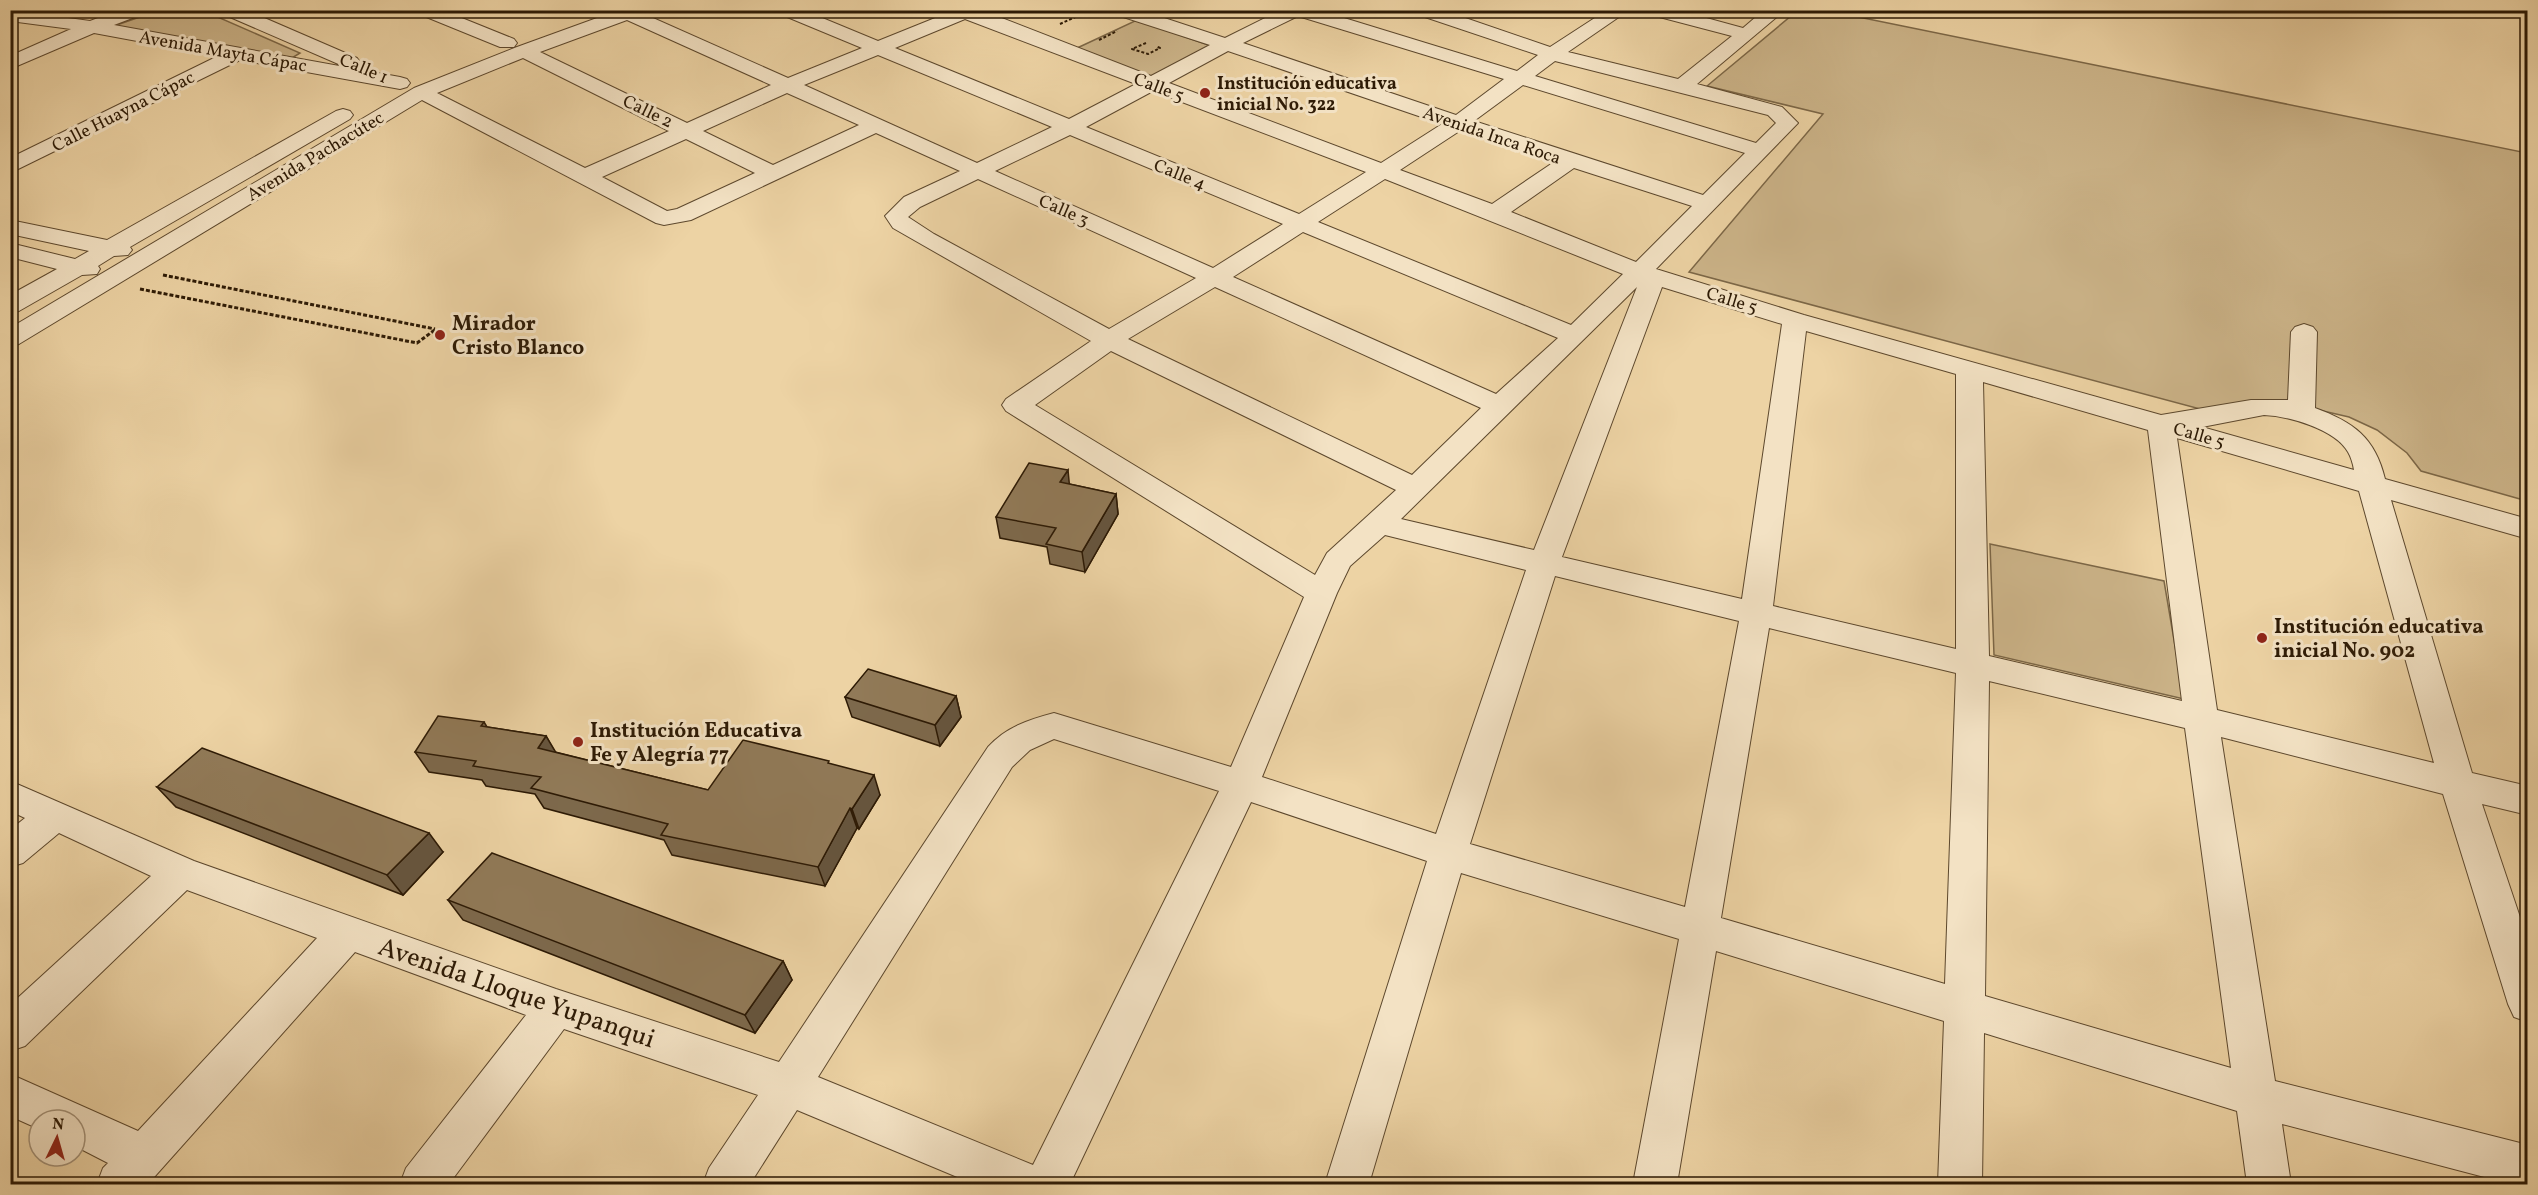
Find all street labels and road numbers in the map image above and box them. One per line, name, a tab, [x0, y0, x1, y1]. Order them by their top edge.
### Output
street label: Avenida Mayta Cápac	[137, 25, 309, 80]
street label: Calle 1	[335, 48, 392, 91]
street label: Calle Huayna Cápac	[48, 66, 199, 159]
street label: Calle 5	[1130, 67, 1187, 109]
street label: Calle 2	[618, 89, 677, 135]
street label: Avenida Inca Roca	[1419, 101, 1564, 172]
street label: Avenida Pachacútec	[242, 106, 389, 208]
street label: Calle 4	[1150, 154, 1209, 197]
street label: Calle 3	[1034, 189, 1093, 234]
street label: Calle 5	[1703, 282, 1760, 321]
street label: Calle 5	[2170, 417, 2227, 456]
street label: Avenida Lloque Yupanqui	[373, 930, 659, 1058]

